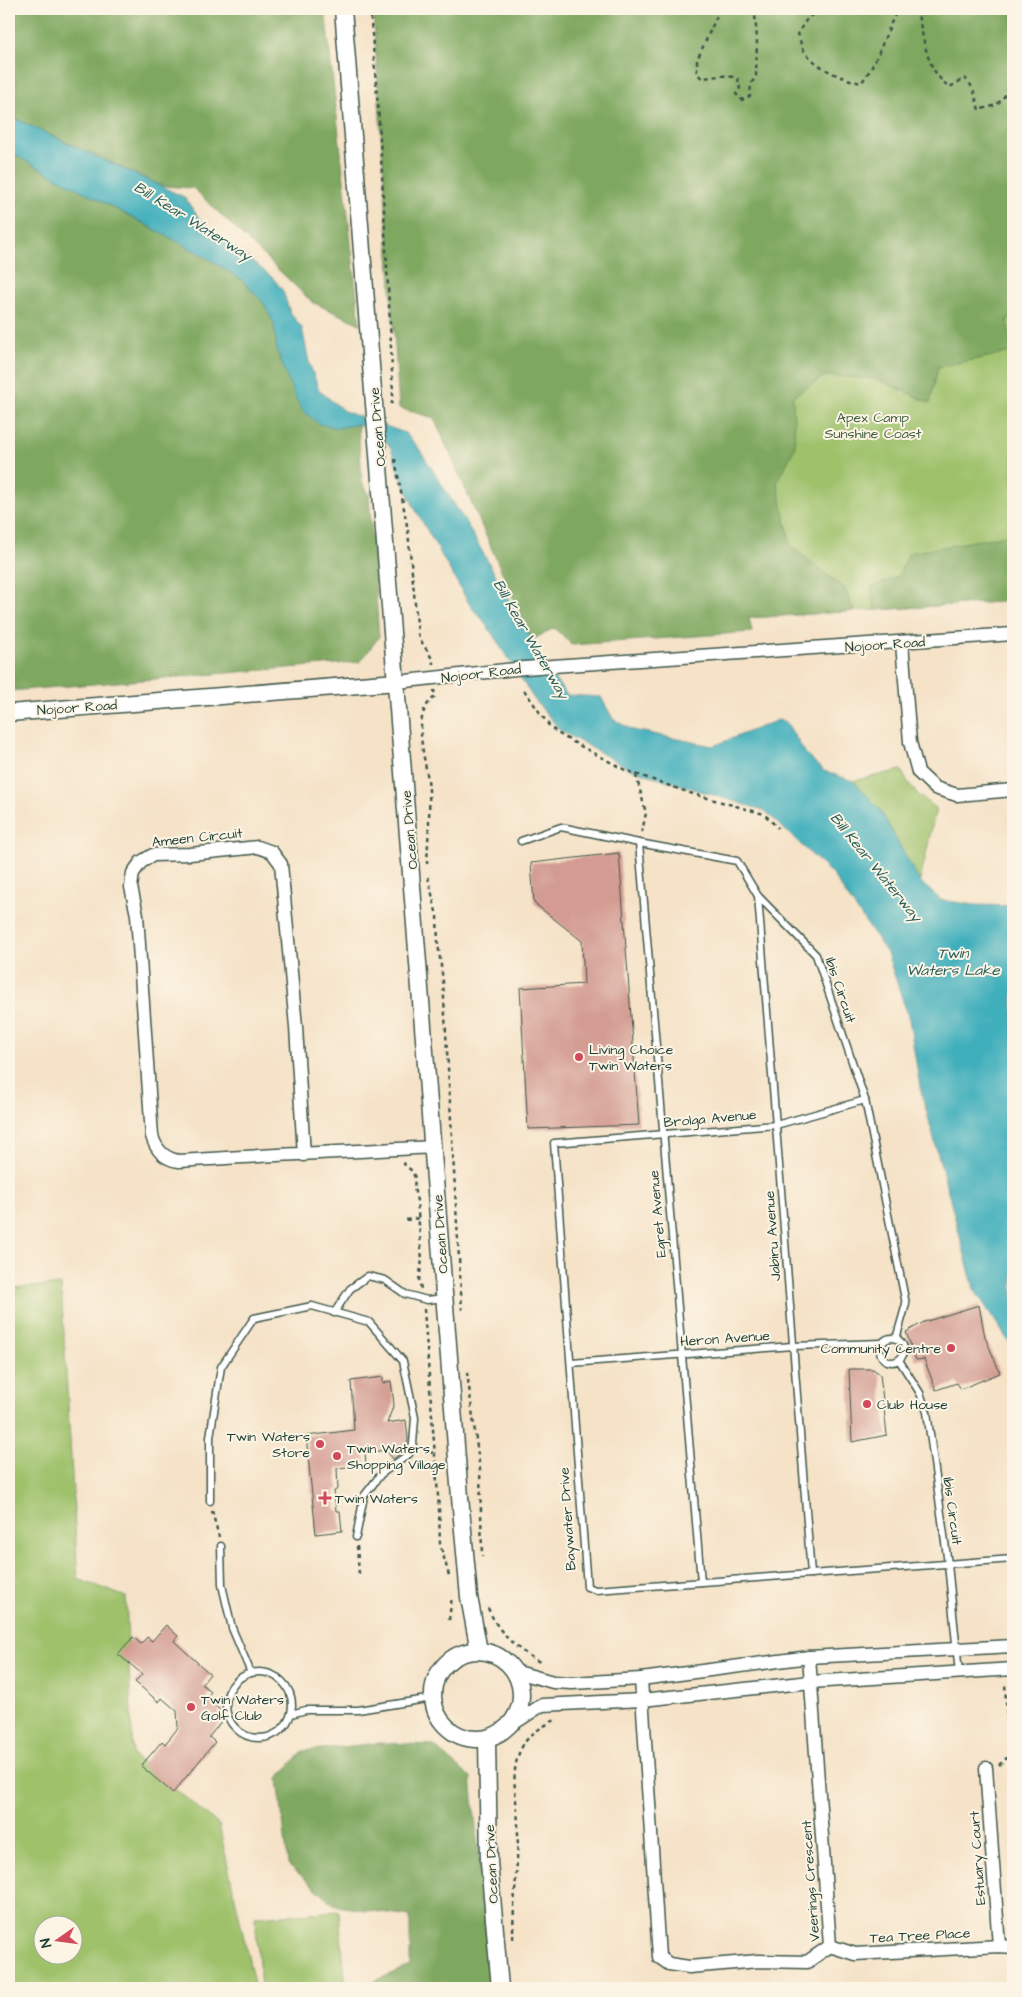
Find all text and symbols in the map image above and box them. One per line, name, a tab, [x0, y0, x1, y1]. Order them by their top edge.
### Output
water label: Bill Kear Waterway	[129, 177, 257, 268]
street label: Ocean Drive	[365, 386, 391, 467]
park label: Apex Camp Sunshine Coast	[825, 408, 922, 444]
water label: Bill Kear Waterway	[487, 576, 574, 705]
street label: Nojoor Road	[844, 632, 926, 658]
street label: Nojoor Road	[440, 659, 522, 689]
street label: Nojoor Road	[36, 695, 118, 721]
street label: Ocean Drive	[397, 789, 423, 870]
water label: Bill Kear Waterway	[824, 808, 927, 928]
street label: Ameen Circuit	[151, 823, 244, 853]
water label: Twin Waters Lake	[906, 943, 1000, 981]
street label: Ibis Circuit	[819, 955, 861, 1026]
place label: Living Choice Twin Waters	[589, 1040, 674, 1076]
marker: Living Choice Twin Waters	[573, 1051, 585, 1063]
street label: Brolga Avenue	[663, 1105, 758, 1133]
street label: Egret Avenue	[644, 1169, 672, 1258]
street label: Jabiru Avenue	[760, 1190, 786, 1282]
street label: Ocean Drive	[428, 1193, 454, 1274]
street label: Heron Avenue	[680, 1326, 771, 1352]
place label: Community Centre	[821, 1339, 941, 1359]
marker: Community Centre	[945, 1342, 957, 1354]
place label: Club House	[877, 1395, 948, 1415]
marker: Club House	[861, 1398, 873, 1410]
place label: Twin Waters Store	[227, 1427, 310, 1463]
marker: Twin Waters Store	[314, 1438, 326, 1450]
place label: Twin Waters Shopping Village	[347, 1439, 446, 1475]
marker: Twin Waters Shopping Village	[331, 1450, 343, 1462]
street label: Baywater Drive	[554, 1466, 582, 1571]
street label: Ibis Circuit	[937, 1476, 967, 1547]
place label: Twin Waters	[335, 1489, 418, 1509]
marker: Twin Waters	[319, 1492, 331, 1504]
place label: Twin Waters Golf Club	[201, 1690, 284, 1726]
marker: Twin Waters Golf Club	[185, 1701, 197, 1713]
street label: Estuary Court	[965, 1810, 991, 1906]
street label: Veerings Crescent	[797, 1819, 825, 1942]
street label: Ocean Drive	[480, 1823, 504, 1904]
north arrow	[32, 1914, 82, 1964]
street label: Tea Tree Place	[869, 1923, 971, 1949]
text: N	[36, 1936, 57, 1950]

